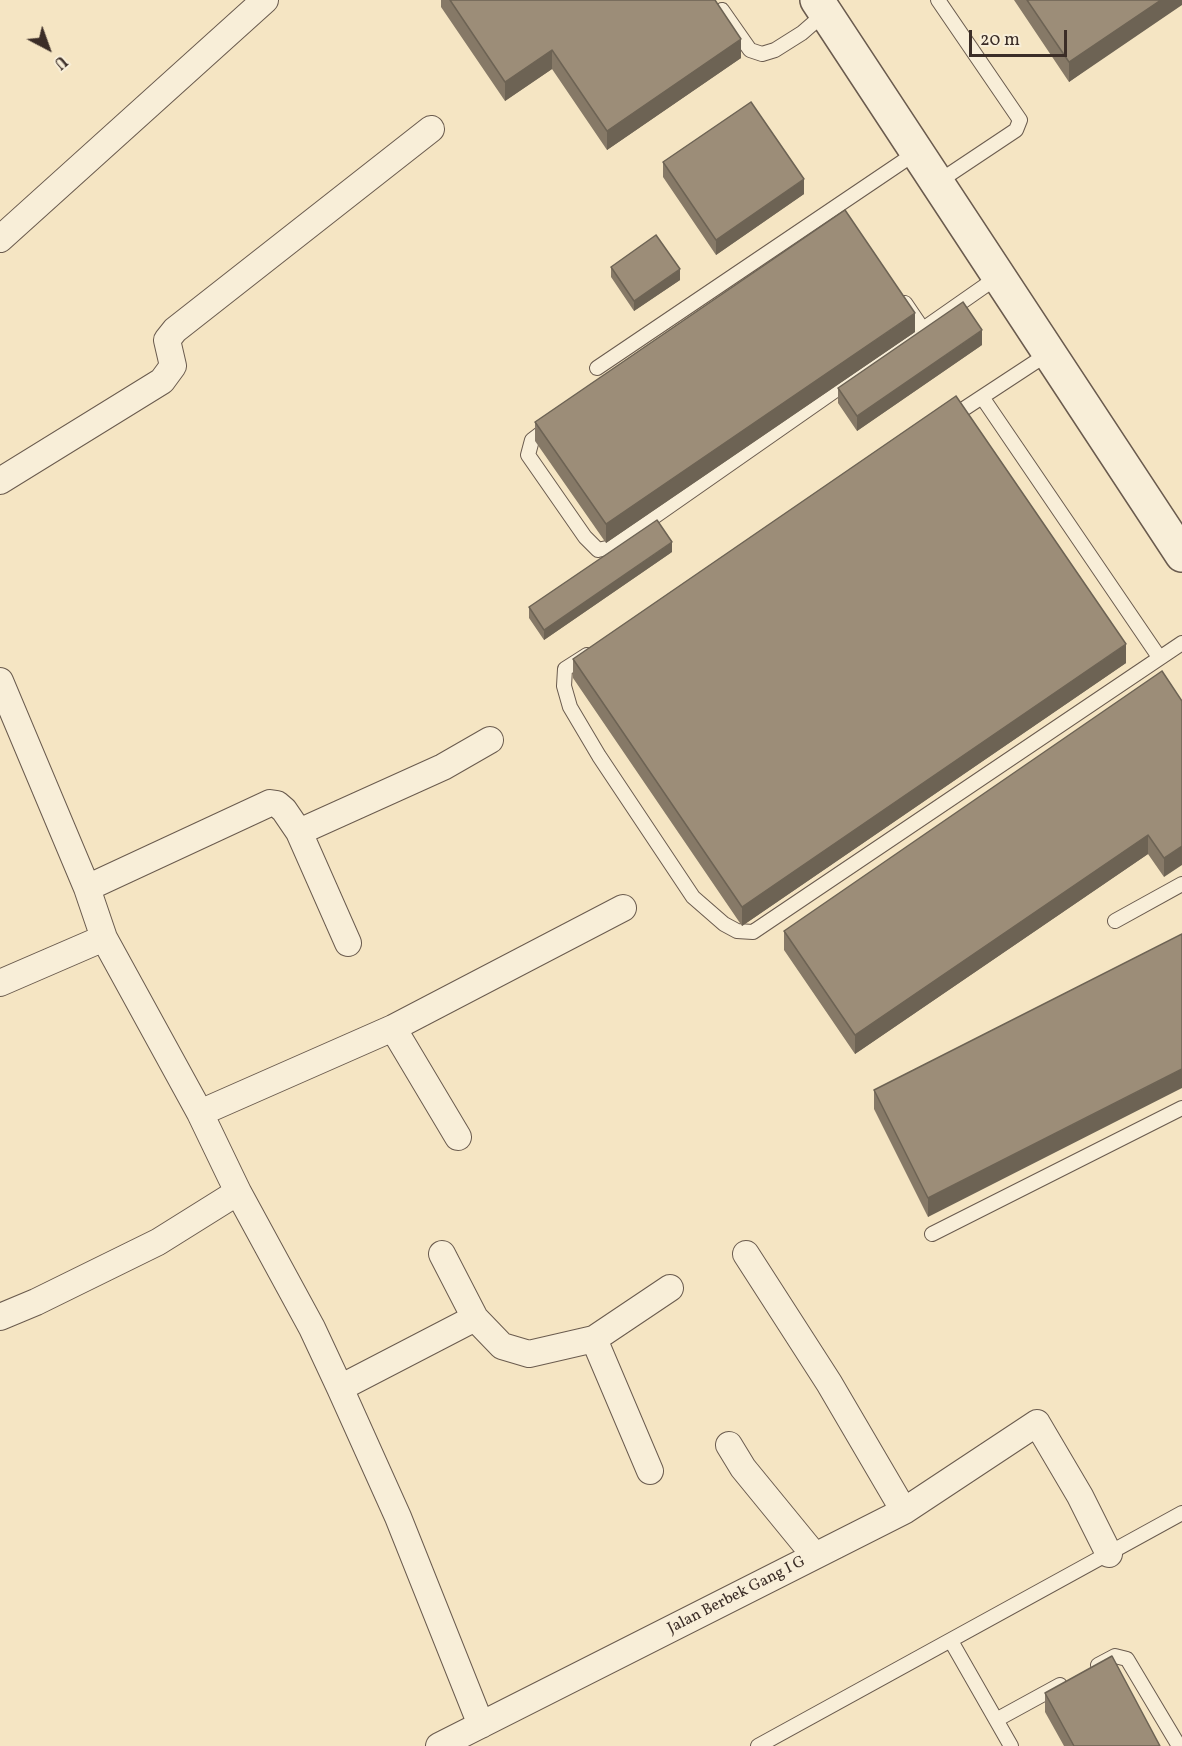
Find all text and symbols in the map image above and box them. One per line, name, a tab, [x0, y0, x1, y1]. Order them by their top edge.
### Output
north arrow	[18, 18, 78, 78]
scale bar	[972, 18, 1070, 56]
text: 20 m	[980, 28, 1020, 53]
text: U	[48, 50, 71, 73]
street label: Jalan Berbek Gang I G	[665, 1553, 809, 1639]

